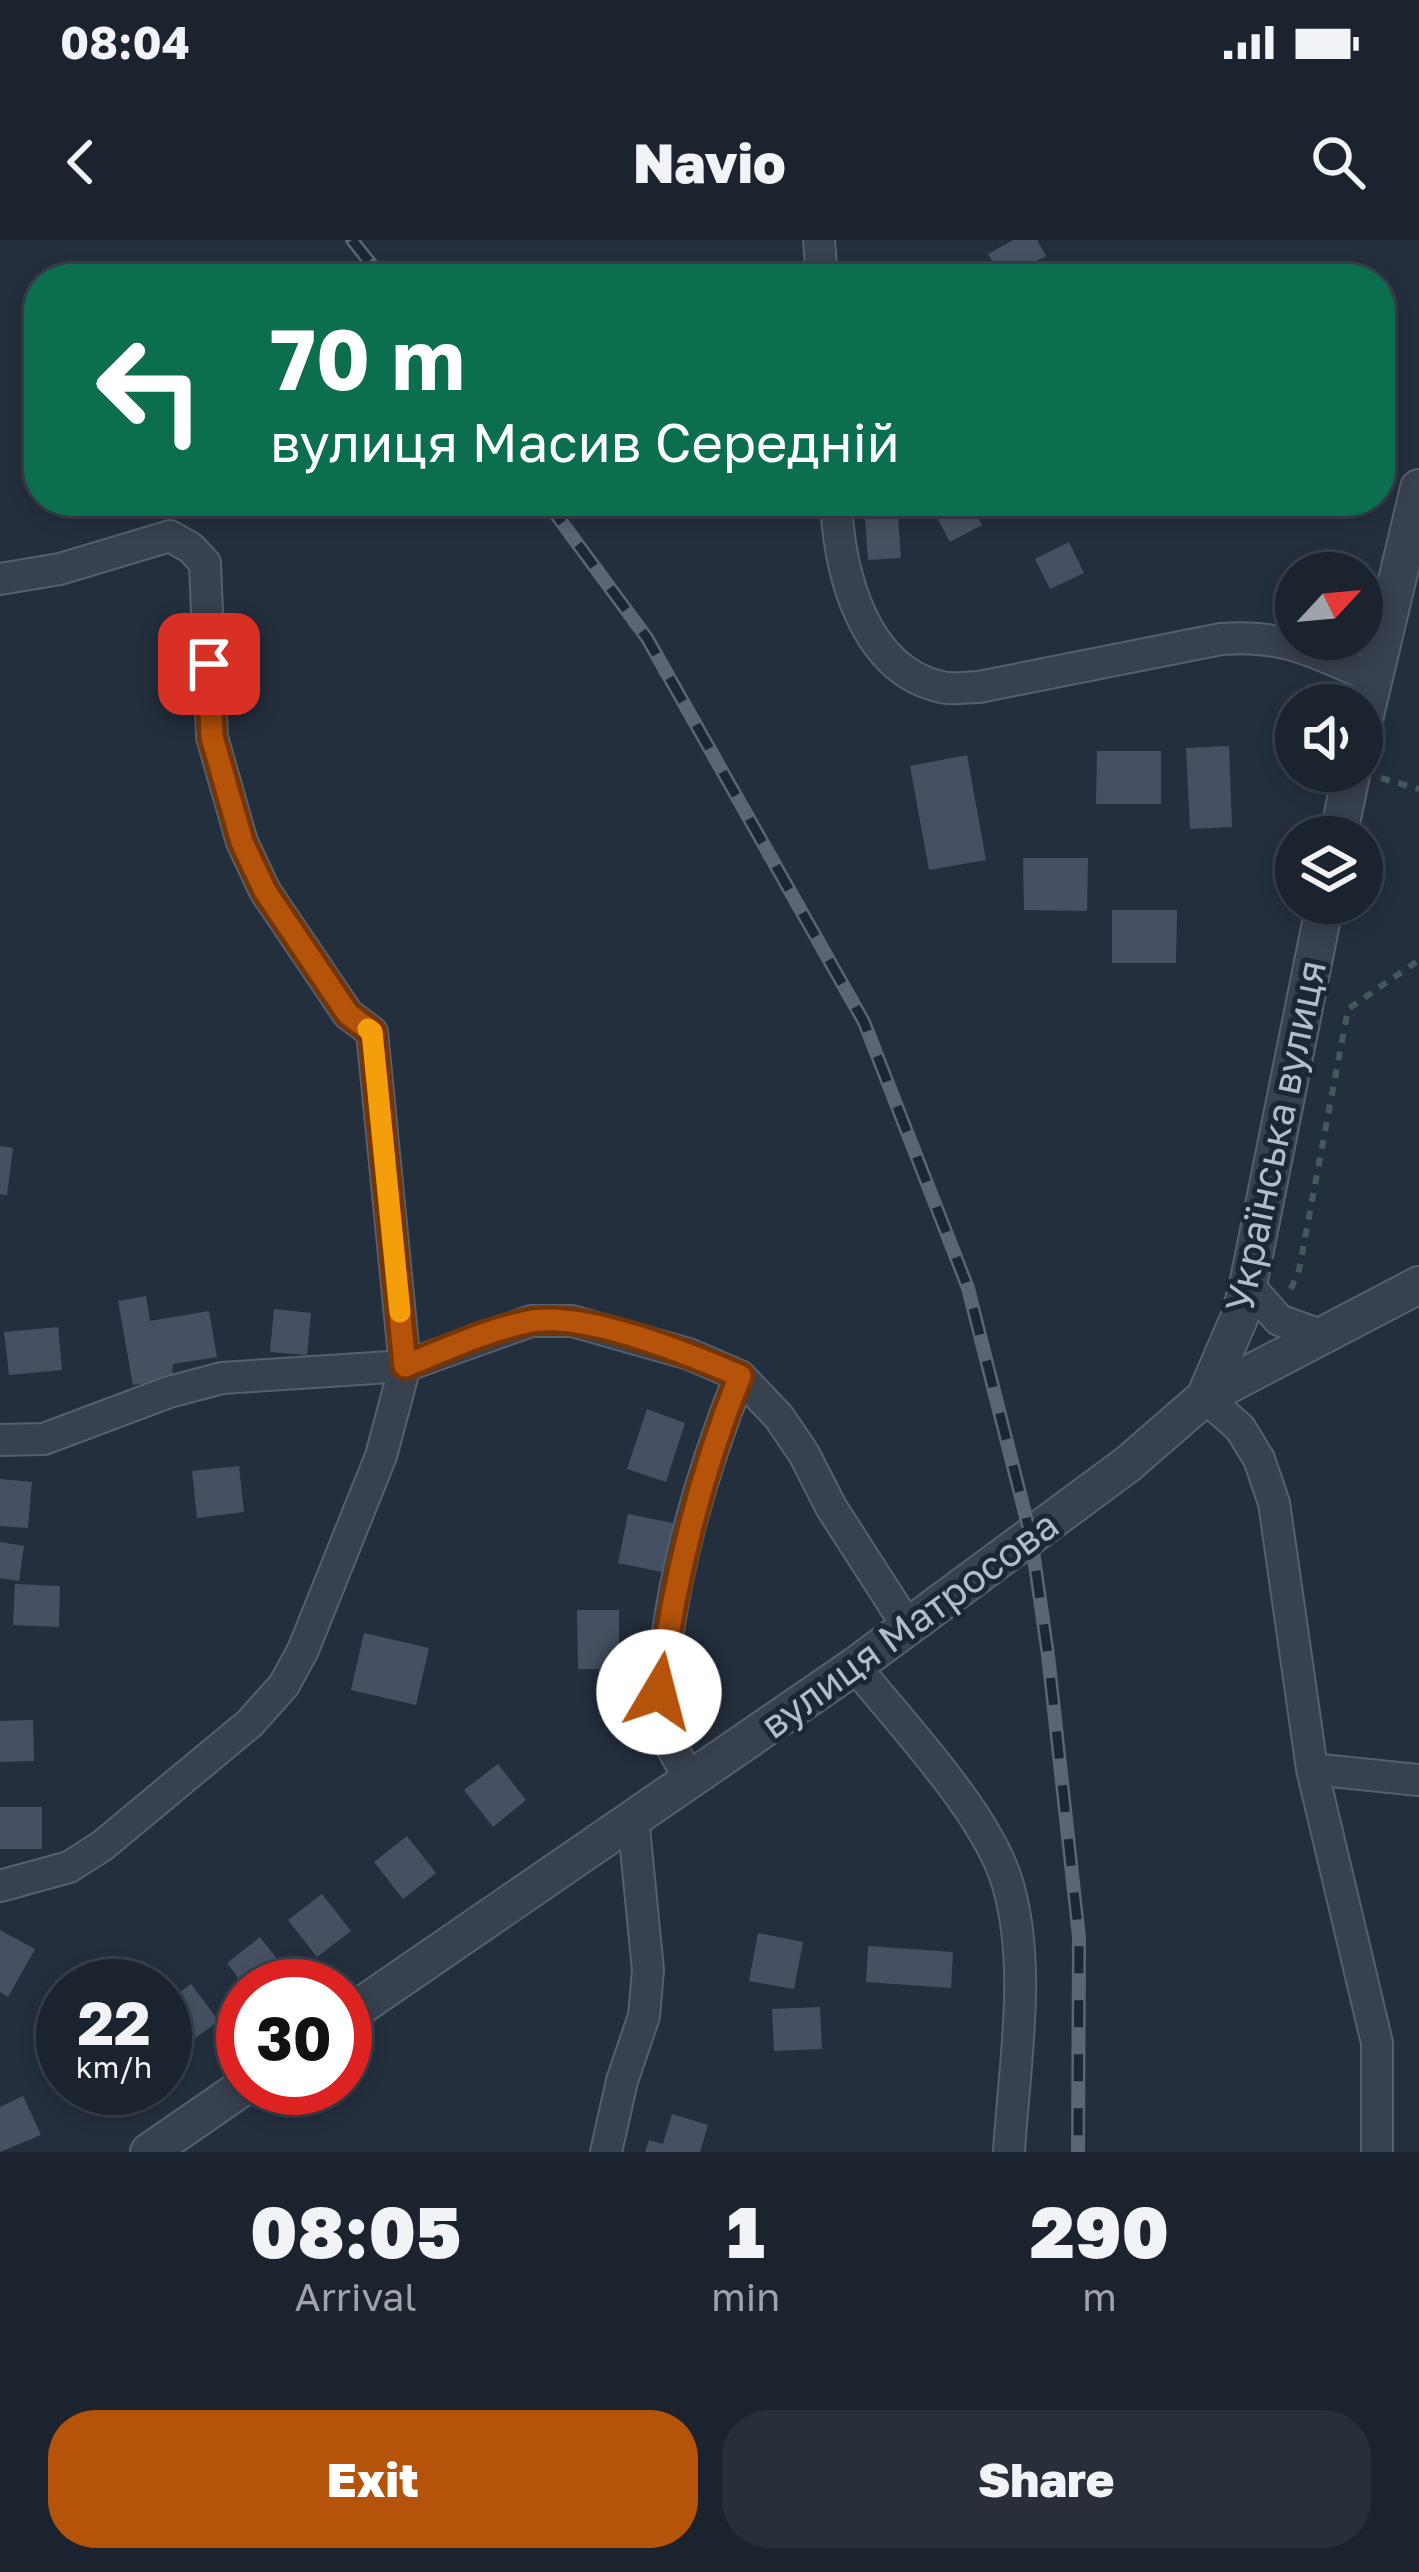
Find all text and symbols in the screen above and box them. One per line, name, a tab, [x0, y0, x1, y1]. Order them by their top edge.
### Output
text: 08:04	[60, 15, 190, 69]
icon: back	[48, 129, 114, 195]
icon: search	[1305, 129, 1371, 195]
text: Navio	[633, 130, 786, 195]
text: 70 m	[270, 308, 465, 408]
icon: left	[72, 312, 228, 468]
text: вулиця Масив Середній	[270, 409, 900, 474]
north arrow	[1275, 552, 1383, 660]
map controls	[1275, 552, 1383, 924]
pin	[158, 613, 260, 715]
icon: arrive	[176, 631, 242, 697]
button: sound	[1275, 684, 1383, 792]
button: layers	[1275, 816, 1383, 924]
street label: Українська вулиця	[1215, 956, 1335, 1316]
street label: вулиця Матросова	[751, 1500, 1067, 1748]
position arrow	[596, 1629, 722, 1755]
speed limit sign: 30	[216, 1959, 372, 2115]
text: 22	[77, 1986, 151, 2058]
text: km/h	[76, 2049, 152, 2085]
text: 08:05	[250, 2187, 461, 2274]
text: 1	[727, 2187, 765, 2274]
text: 290	[1030, 2187, 1169, 2274]
text: Arrival	[295, 2273, 417, 2320]
text: min	[711, 2273, 780, 2320]
text: m	[1082, 2273, 1117, 2320]
button: Exit	[48, 2410, 698, 2548]
button: Share	[722, 2410, 1371, 2548]

